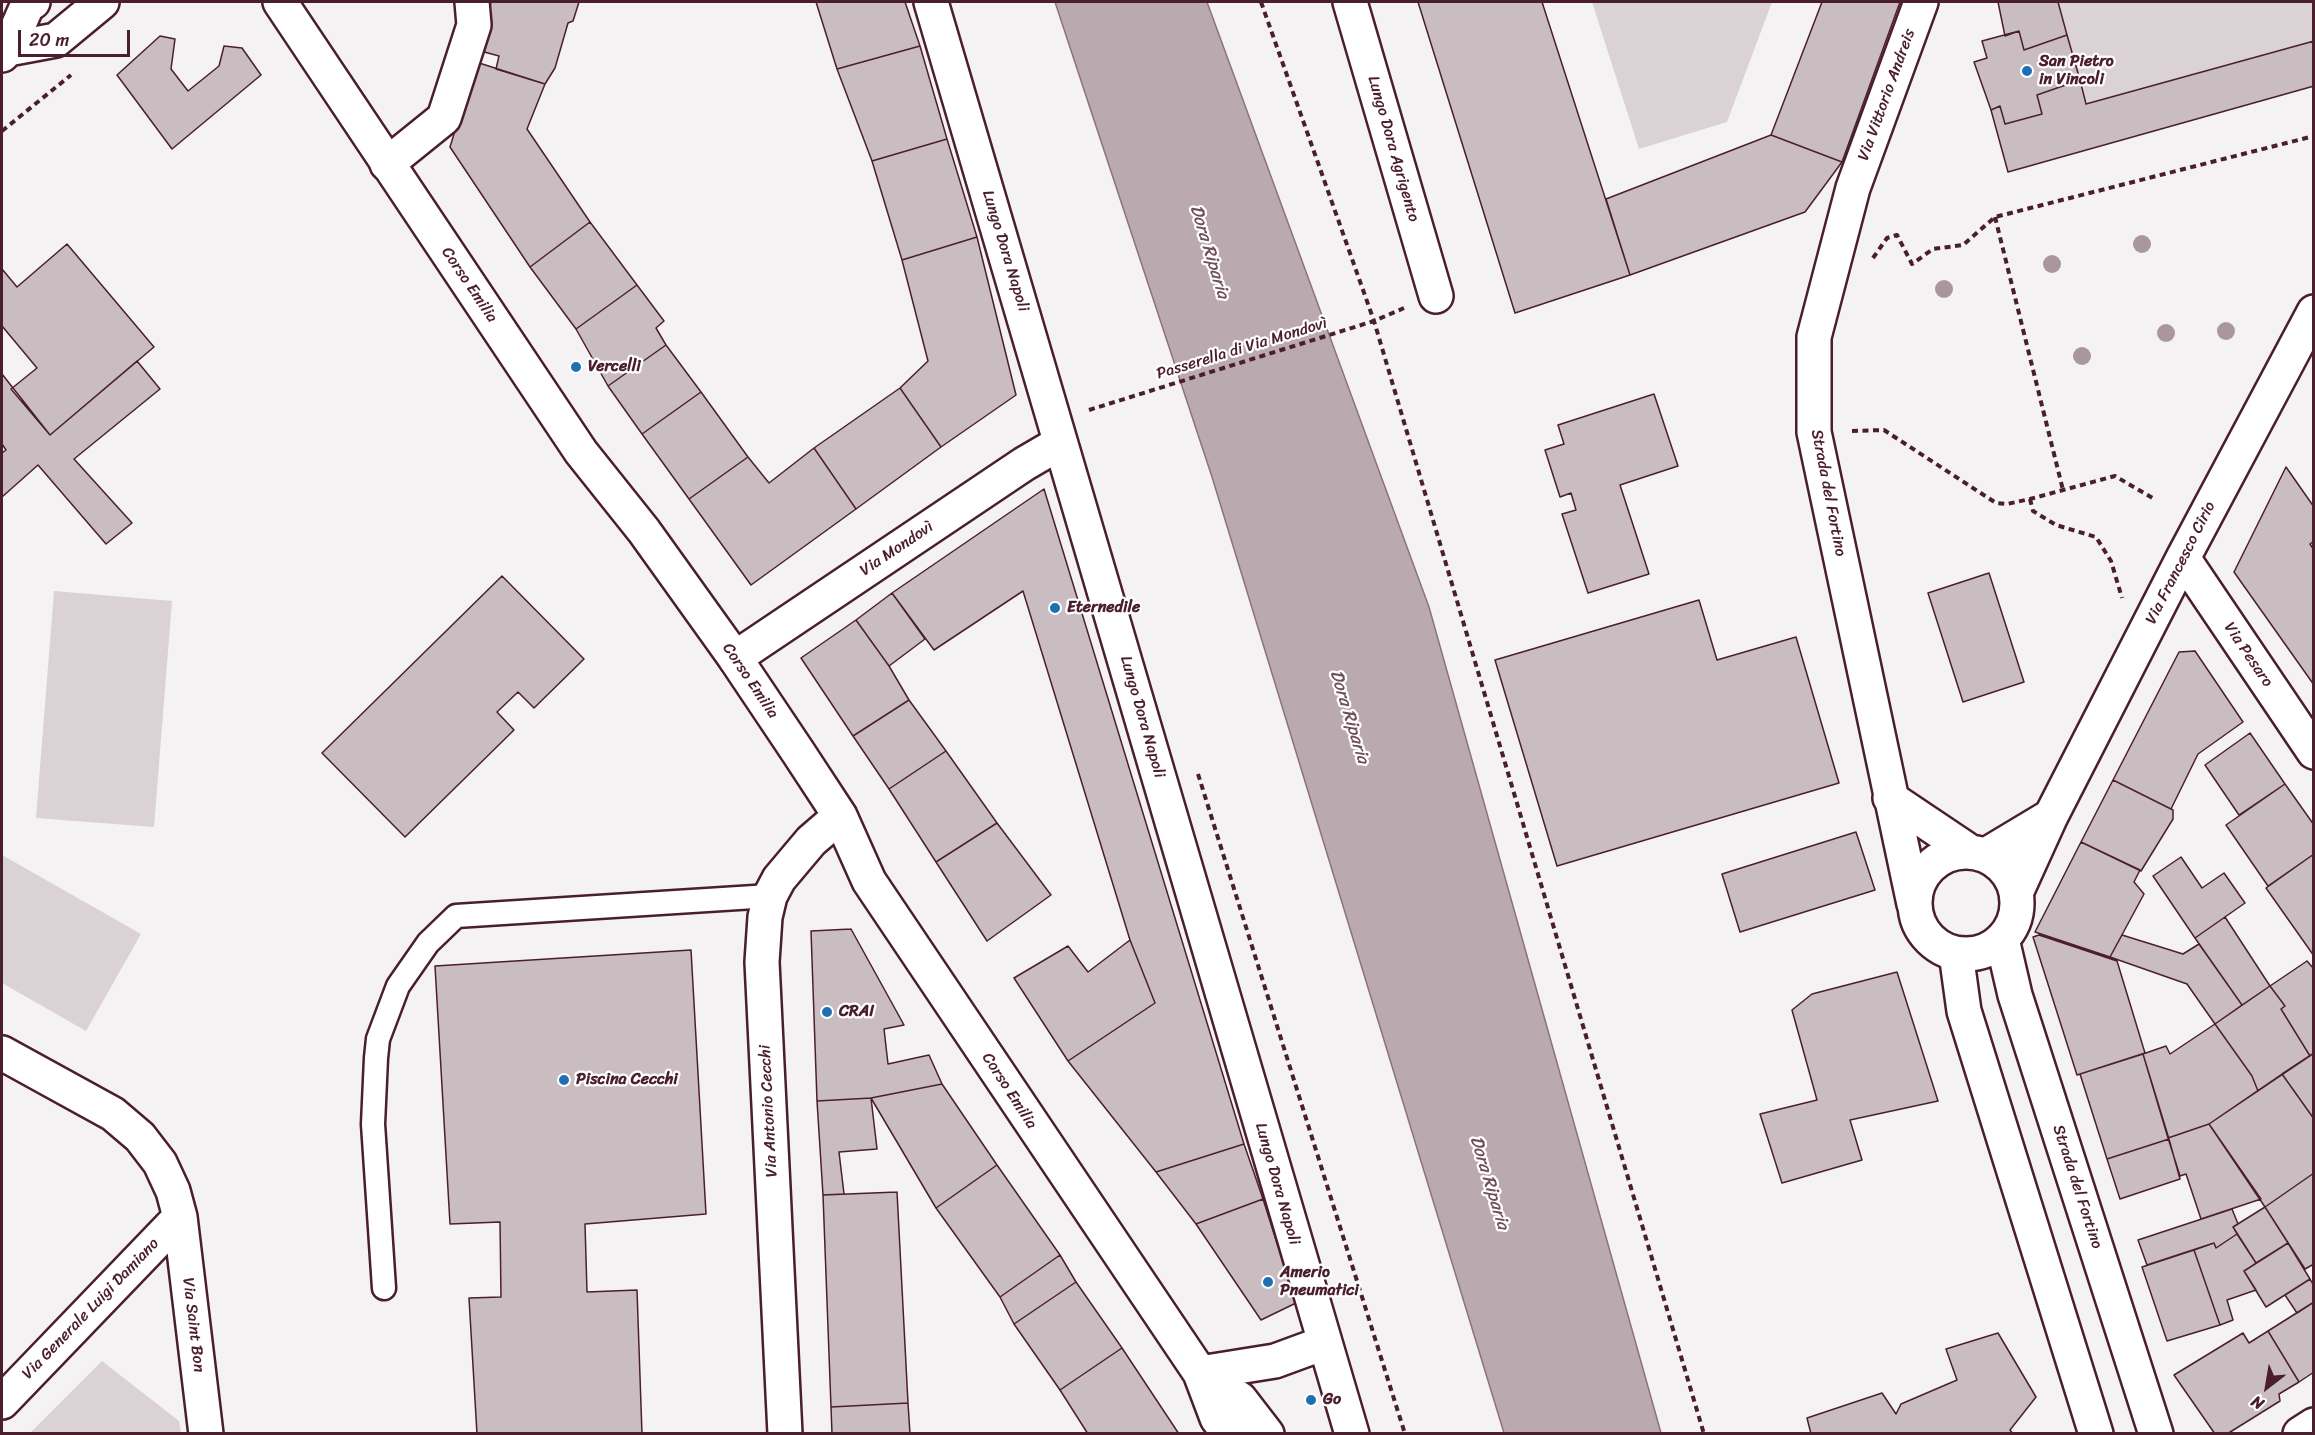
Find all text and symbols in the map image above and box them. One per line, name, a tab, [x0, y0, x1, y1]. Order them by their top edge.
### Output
scale bar	[21, 18, 134, 56]
text: 20 m	[29, 24, 69, 56]
street label: Via Vittorio Andreis	[1854, 27, 1920, 163]
place label: San Pietro in Vincoli	[2039, 52, 2114, 90]
marker: San Pietro in Vincoli	[2020, 64, 2034, 78]
street label: Lungo Dora Agrigento	[1363, 74, 1423, 224]
street label: Lungo Dora Napoli	[977, 188, 1033, 314]
water label: Dora Riparia	[1185, 203, 1233, 301]
street label: Corso Emilia	[437, 244, 501, 326]
street label: Passerella di Via Mondovì	[1154, 314, 1330, 384]
place label: Vercelli	[588, 357, 641, 377]
marker: Vercelli	[569, 360, 583, 374]
street label: Strada del Fortino	[1806, 428, 1850, 558]
street label: Via Francesco Cirio	[2142, 499, 2220, 627]
street label: Via Mondovì	[857, 517, 937, 581]
place label: Eternedile	[1067, 598, 1140, 618]
marker: Eternedile	[1048, 601, 1062, 615]
street label: Via Pesaro	[2219, 619, 2277, 691]
street label: Corso Emilia	[718, 640, 782, 722]
street label: Lungo Dora Napoli	[1115, 654, 1169, 780]
water label: Dora Riparia	[1325, 668, 1373, 766]
place label: CRAI	[839, 1002, 874, 1022]
marker: CRAI	[820, 1005, 834, 1019]
street label: Via Antonio Cecchi	[756, 1044, 782, 1178]
street label: Corso Emilia	[977, 1049, 1041, 1133]
place label: Piscina Cecchi	[576, 1070, 678, 1090]
marker: Piscina Cecchi	[557, 1073, 571, 1087]
street label: Lungo Dora Napoli	[1250, 1121, 1304, 1247]
street label: Strada del Fortino	[2048, 1123, 2106, 1251]
water label: Dora Riparia	[1465, 1134, 1513, 1232]
street label: Via Generale Luigi Damiano	[19, 1234, 163, 1384]
place label: Amerio Pneumatici	[1280, 1263, 1359, 1301]
marker: Amerio Pneumatici	[1261, 1275, 1275, 1289]
street label: Via Saint Bon	[178, 1277, 208, 1373]
north arrow	[2237, 1357, 2297, 1417]
text: N	[2245, 1388, 2270, 1418]
place label: Go	[1323, 1390, 1341, 1410]
marker: Go	[1304, 1393, 1318, 1407]

